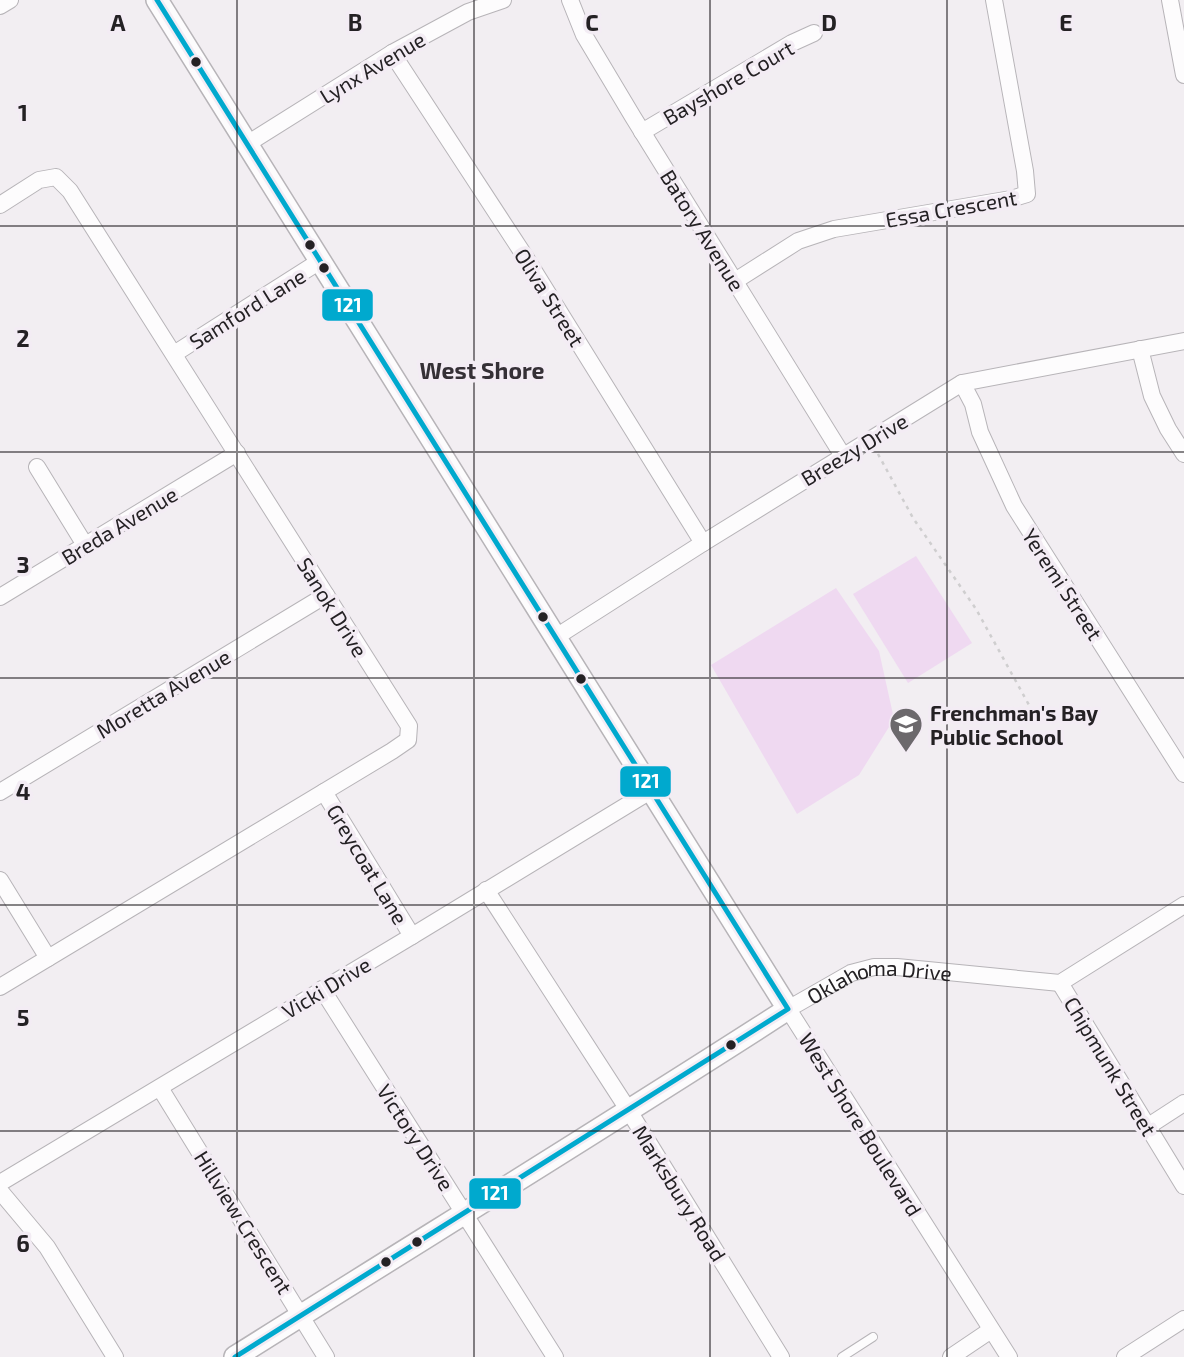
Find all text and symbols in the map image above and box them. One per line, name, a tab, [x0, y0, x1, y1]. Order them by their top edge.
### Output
text: A	[110, 8, 126, 36]
text: B	[348, 8, 362, 36]
text: C	[585, 8, 599, 36]
text: D	[821, 8, 837, 36]
text: E	[1059, 8, 1073, 36]
street label: Lynx Avenue	[315, 26, 429, 108]
street label: Bayshore Court	[658, 34, 798, 130]
unlabelled marker	[189, 55, 203, 69]
text: 1	[18, 98, 28, 126]
street label: Batory Avenue	[656, 165, 750, 295]
street label: Essa Crescent	[883, 184, 1019, 232]
unlabelled marker	[303, 238, 317, 252]
street label: Oliva Street	[510, 243, 590, 351]
unlabelled marker	[317, 261, 331, 275]
street label: Samford Lane	[184, 262, 310, 354]
line badge: 121	[321, 288, 374, 322]
text: 121	[334, 293, 362, 316]
text: 2	[16, 324, 30, 352]
district label: West Shore	[419, 356, 545, 384]
street label: Breezy Drive	[796, 407, 912, 491]
street label: Breda Avenue	[57, 481, 181, 569]
street label: Yeremi Street	[1018, 524, 1108, 644]
text: 3	[16, 550, 30, 578]
street label: Sanok Drive	[293, 553, 373, 661]
unlabelled marker	[536, 610, 550, 624]
street label: Moretta Avenue	[91, 643, 235, 743]
unlabelled marker	[574, 672, 588, 686]
place label: Frenchman's Bay Public School	[930, 700, 1098, 749]
school or university icon: Frenchman's Bay Public School	[887, 705, 925, 754]
line badge: 121	[619, 765, 672, 798]
text: 121	[632, 769, 660, 792]
text: 4	[16, 777, 30, 805]
street label: Greycoat Lane	[322, 799, 414, 929]
street label: Vicki Drive	[277, 951, 375, 1023]
street label: Oklahoma Drive	[802, 955, 953, 1008]
street label: Chipmunk Street	[1060, 992, 1162, 1140]
text: 5	[17, 1003, 29, 1031]
street label: West Shore Boulevard	[794, 1028, 928, 1220]
unlabelled marker	[724, 1038, 738, 1052]
street label: Victory Drive	[372, 1079, 460, 1195]
street label: Marksbury Road	[628, 1120, 732, 1266]
street label: Hillview Crescent	[190, 1146, 298, 1298]
line badge: 121	[468, 1177, 522, 1210]
text: 121	[481, 1181, 509, 1204]
text: 6	[16, 1229, 30, 1257]
unlabelled marker	[410, 1235, 424, 1249]
unlabelled marker	[379, 1255, 393, 1269]

